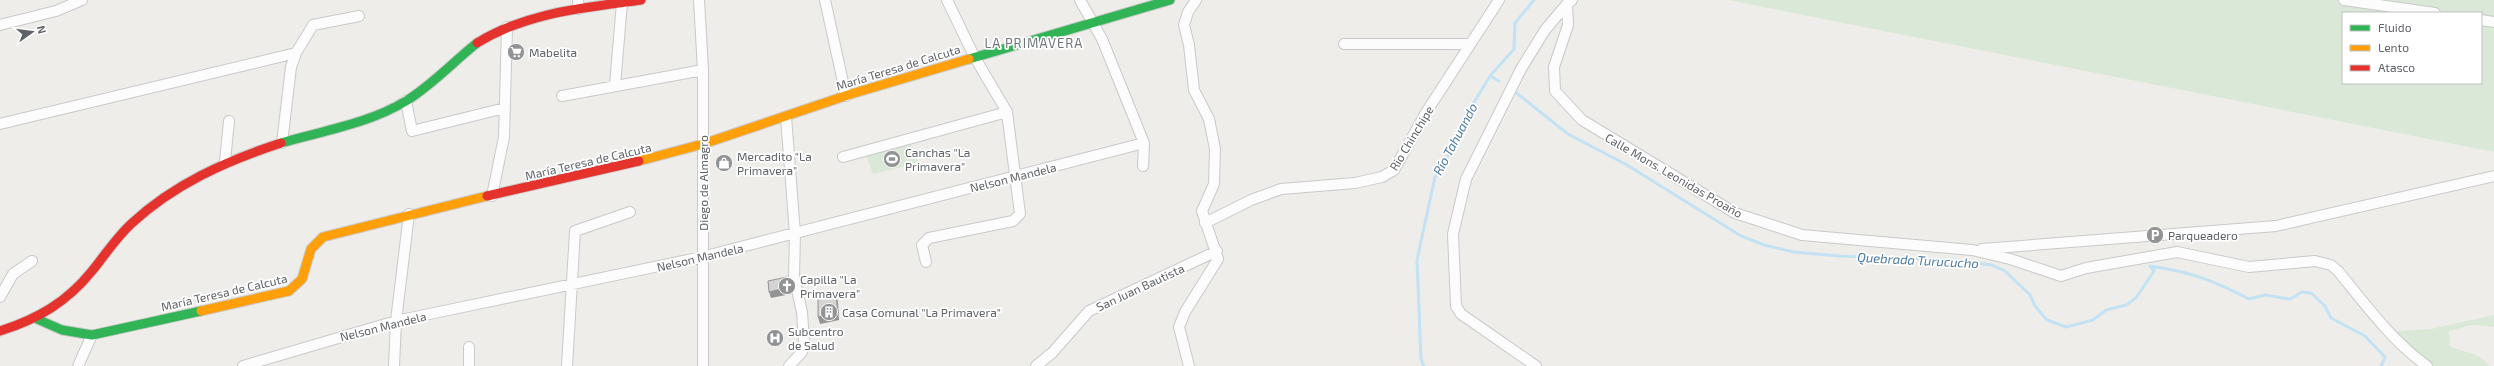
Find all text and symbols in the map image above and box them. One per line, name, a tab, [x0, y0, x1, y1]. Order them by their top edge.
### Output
north arrow	[12, 12, 52, 52]
legend	[2342, 12, 2482, 84]
text: Fluido	[2378, 20, 2412, 34]
text: N	[35, 24, 49, 35]
district label: LA PRIMAVERA	[985, 35, 1083, 51]
text: Lento	[2378, 40, 2409, 54]
street label: María Teresa de Calcuta	[834, 41, 962, 93]
supermarket icon: Mabelita	[506, 42, 526, 62]
place label: Mabelita	[529, 45, 577, 59]
text: Atasco	[2378, 60, 2415, 74]
water label: Río Tahuando	[1429, 100, 1481, 178]
street label: Rio Chinchipe	[1386, 103, 1436, 173]
street label: Calle Mons. Leonidas Proaño	[1603, 130, 1745, 220]
street label: Diego de Almagro	[696, 135, 710, 231]
street label: María Teresa de Calcuta	[523, 140, 653, 182]
place label: Canchas "La Primavera"	[905, 145, 970, 173]
place label: Mercadito "La Primavera"	[737, 149, 812, 177]
sports icon: Canchas "La Primavera"	[882, 149, 902, 169]
shop icon: Mercadito "La Primavera"	[714, 153, 734, 173]
street label: Nelson Mandela	[968, 159, 1058, 195]
parking icon: Parqueadero	[2145, 225, 2165, 245]
place label: Parqueadero	[2168, 228, 2238, 242]
street label: Nelson Mandela	[655, 240, 745, 274]
water label: Quebrada Turucucho	[1857, 249, 1979, 271]
street label: San Juan Bautista	[1094, 260, 1186, 314]
street label: María Teresa de Calcuta	[159, 271, 289, 313]
place label: Capilla "La Primavera"	[800, 272, 860, 300]
church icon: Capilla "La Primavera"	[777, 276, 797, 296]
building icon: Casa Comunal "La Primavera"	[819, 302, 839, 322]
place label: Casa Comunal "La Primavera"	[842, 305, 1001, 319]
street label: Nelson Mandela	[338, 308, 428, 344]
place label: Subcentro de Salud	[788, 324, 844, 352]
hospital icon: Subcentro de Salud	[765, 328, 785, 348]

